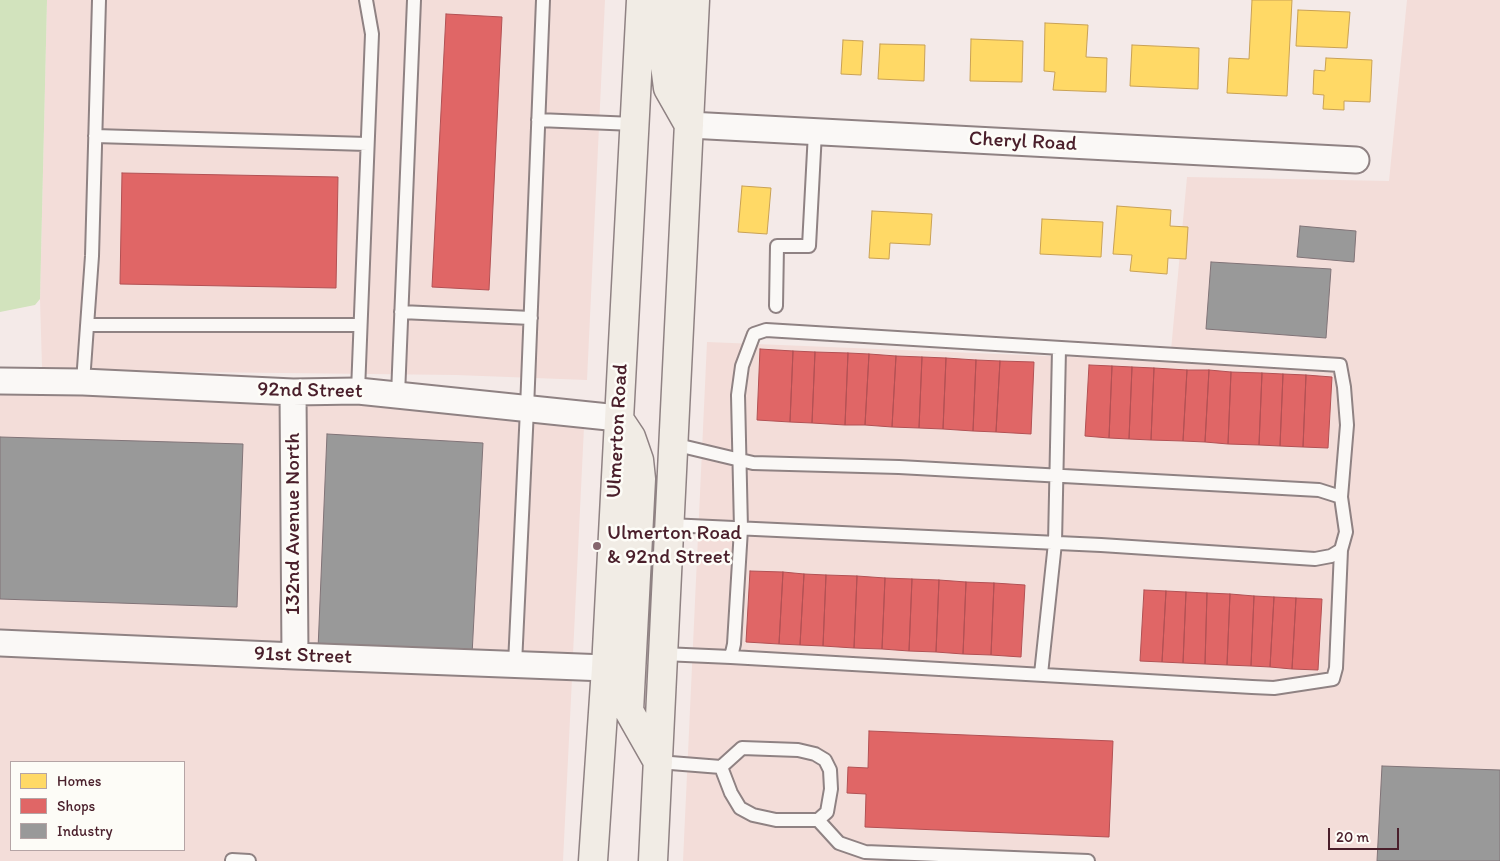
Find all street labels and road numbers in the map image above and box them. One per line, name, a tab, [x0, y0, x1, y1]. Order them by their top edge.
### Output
street label: Cheryl Road	[968, 127, 1078, 157]
street label: Ulmerton Road	[602, 363, 634, 499]
street label: 92nd Street	[257, 377, 363, 405]
street label: 132nd Avenue North	[281, 433, 307, 615]
street label: 91st Street	[254, 642, 352, 670]

